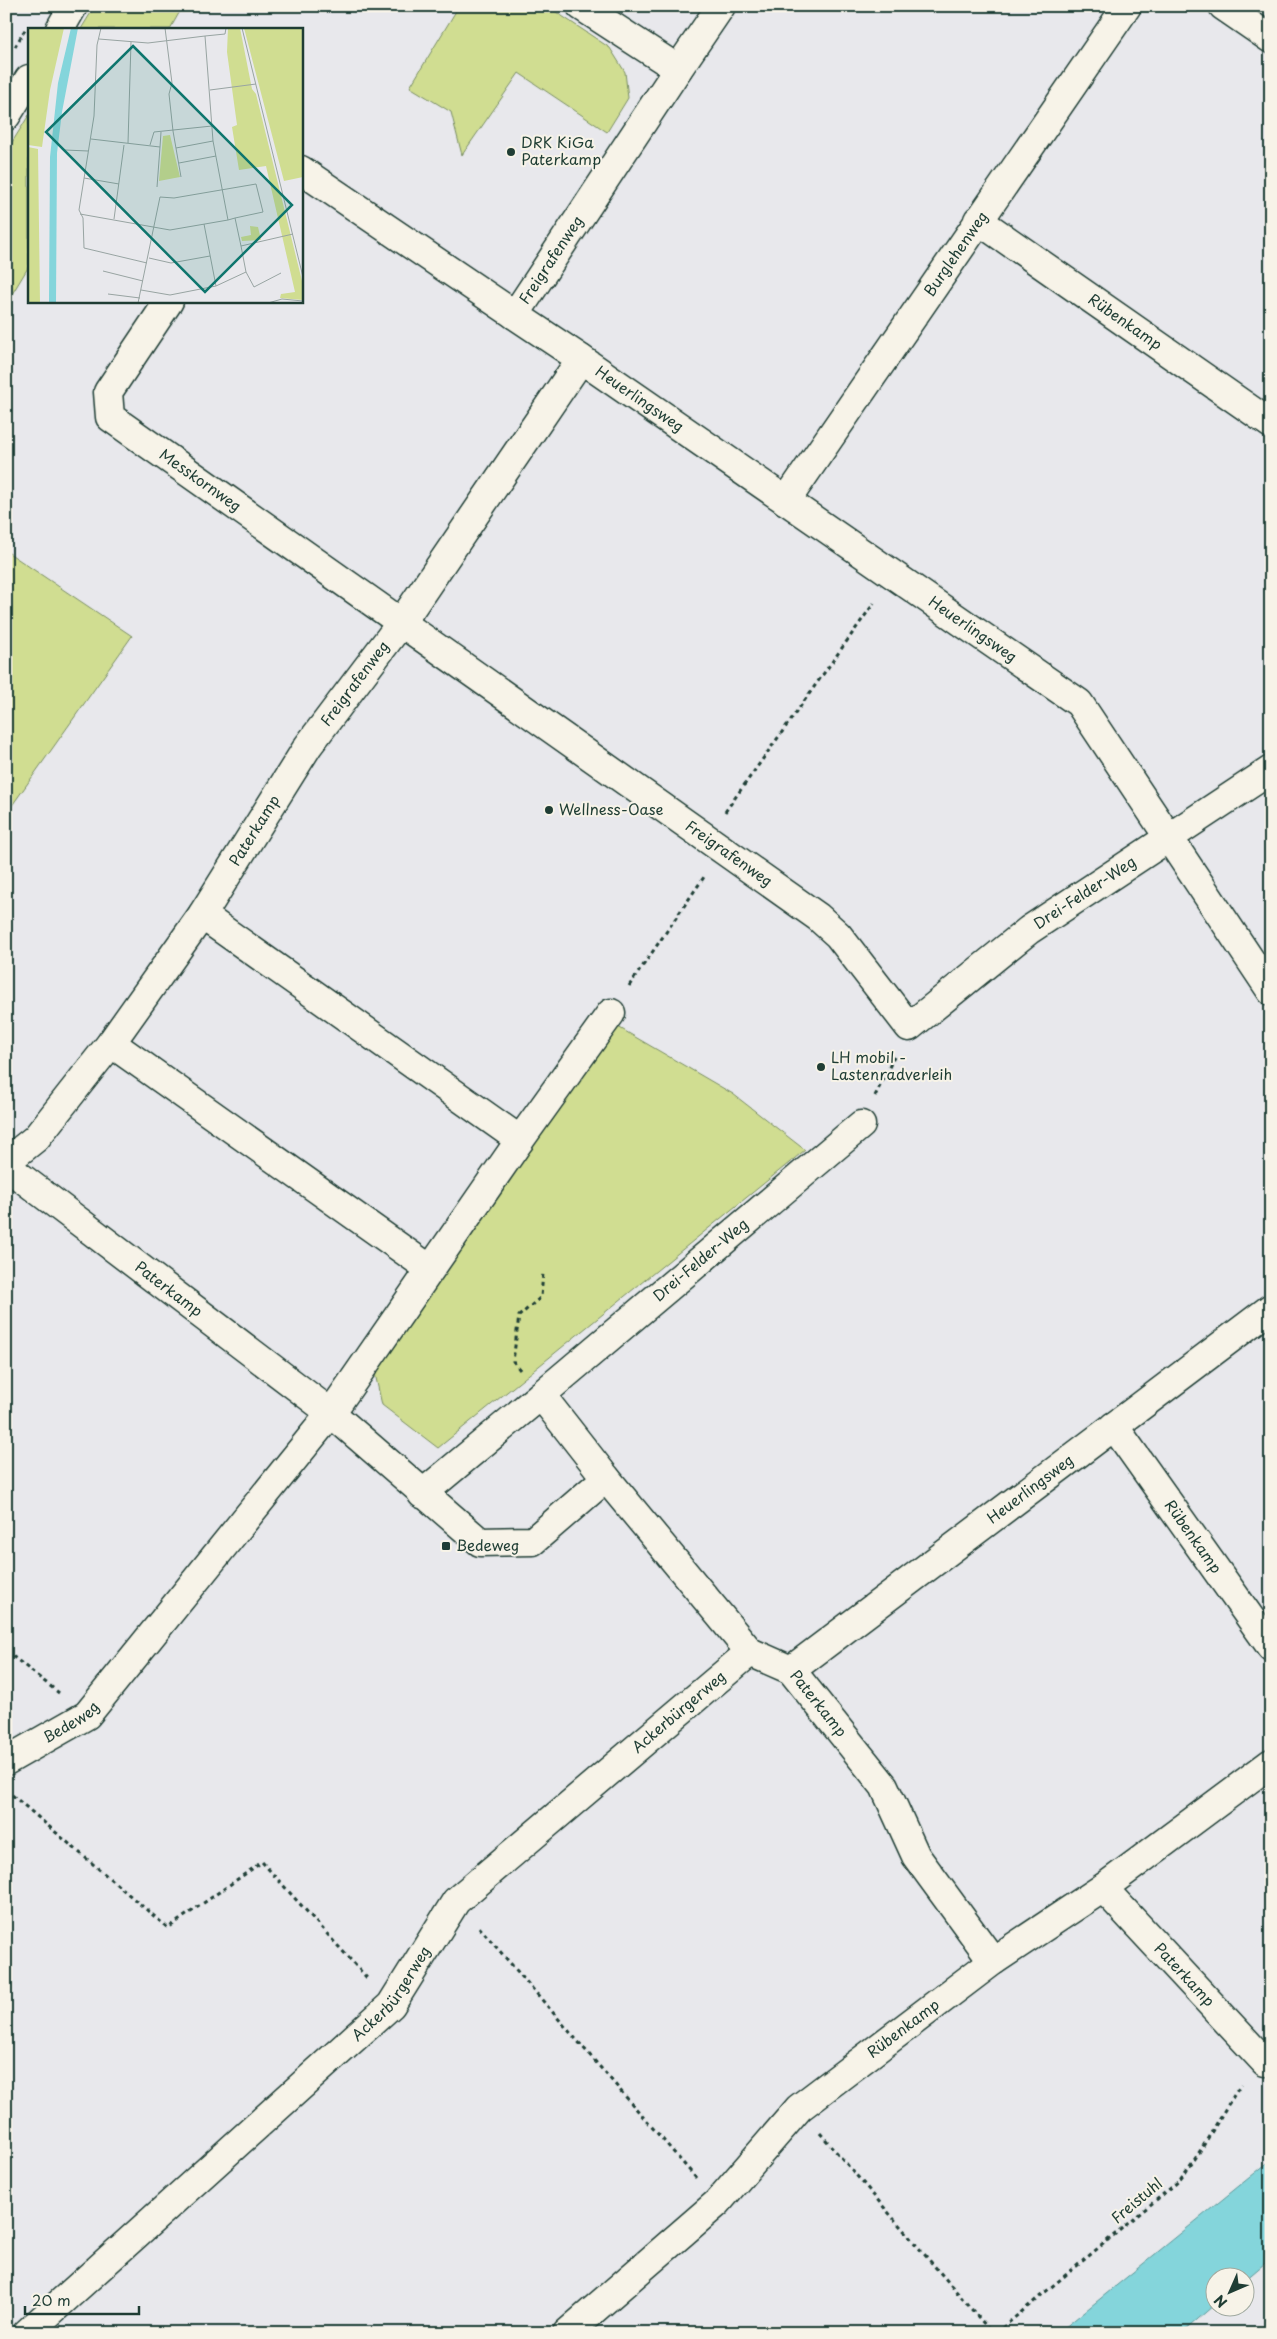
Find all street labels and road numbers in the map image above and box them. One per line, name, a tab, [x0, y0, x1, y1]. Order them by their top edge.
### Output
street label: Burglehenweg	[917, 206, 993, 300]
street label: Freigrafenweg	[512, 210, 588, 308]
street label: Rübenkamp	[1084, 287, 1168, 355]
street label: Heuerlingsweg	[591, 359, 689, 437]
street label: Messkornweg	[155, 442, 247, 517]
street label: Heuerlingsweg	[924, 589, 1023, 667]
street label: Freigrafenweg	[314, 635, 394, 731]
street label: Paterkamp	[223, 790, 285, 870]
street label: Freigrafenweg	[681, 814, 778, 892]
street label: Drei-Felder-Weg	[1028, 849, 1140, 934]
street label: Drei-Felder-Weg	[647, 1212, 752, 1306]
street label: Paterkamp	[130, 1255, 208, 1322]
street label: Heuerlingsweg	[981, 1448, 1078, 1528]
street label: Rübenkamp	[1160, 1494, 1228, 1578]
street label: Ackerbürgerweg	[626, 1664, 730, 1758]
street label: Paterkamp	[785, 1664, 853, 1741]
street label: Bedeweg	[38, 1696, 104, 1748]
street label: Paterkamp	[1149, 1937, 1221, 2011]
street label: Ackerbürgerweg	[345, 1941, 435, 2046]
street label: Rübenkamp	[861, 1993, 944, 2063]
street label: Freistuhl	[1105, 2171, 1167, 2228]

